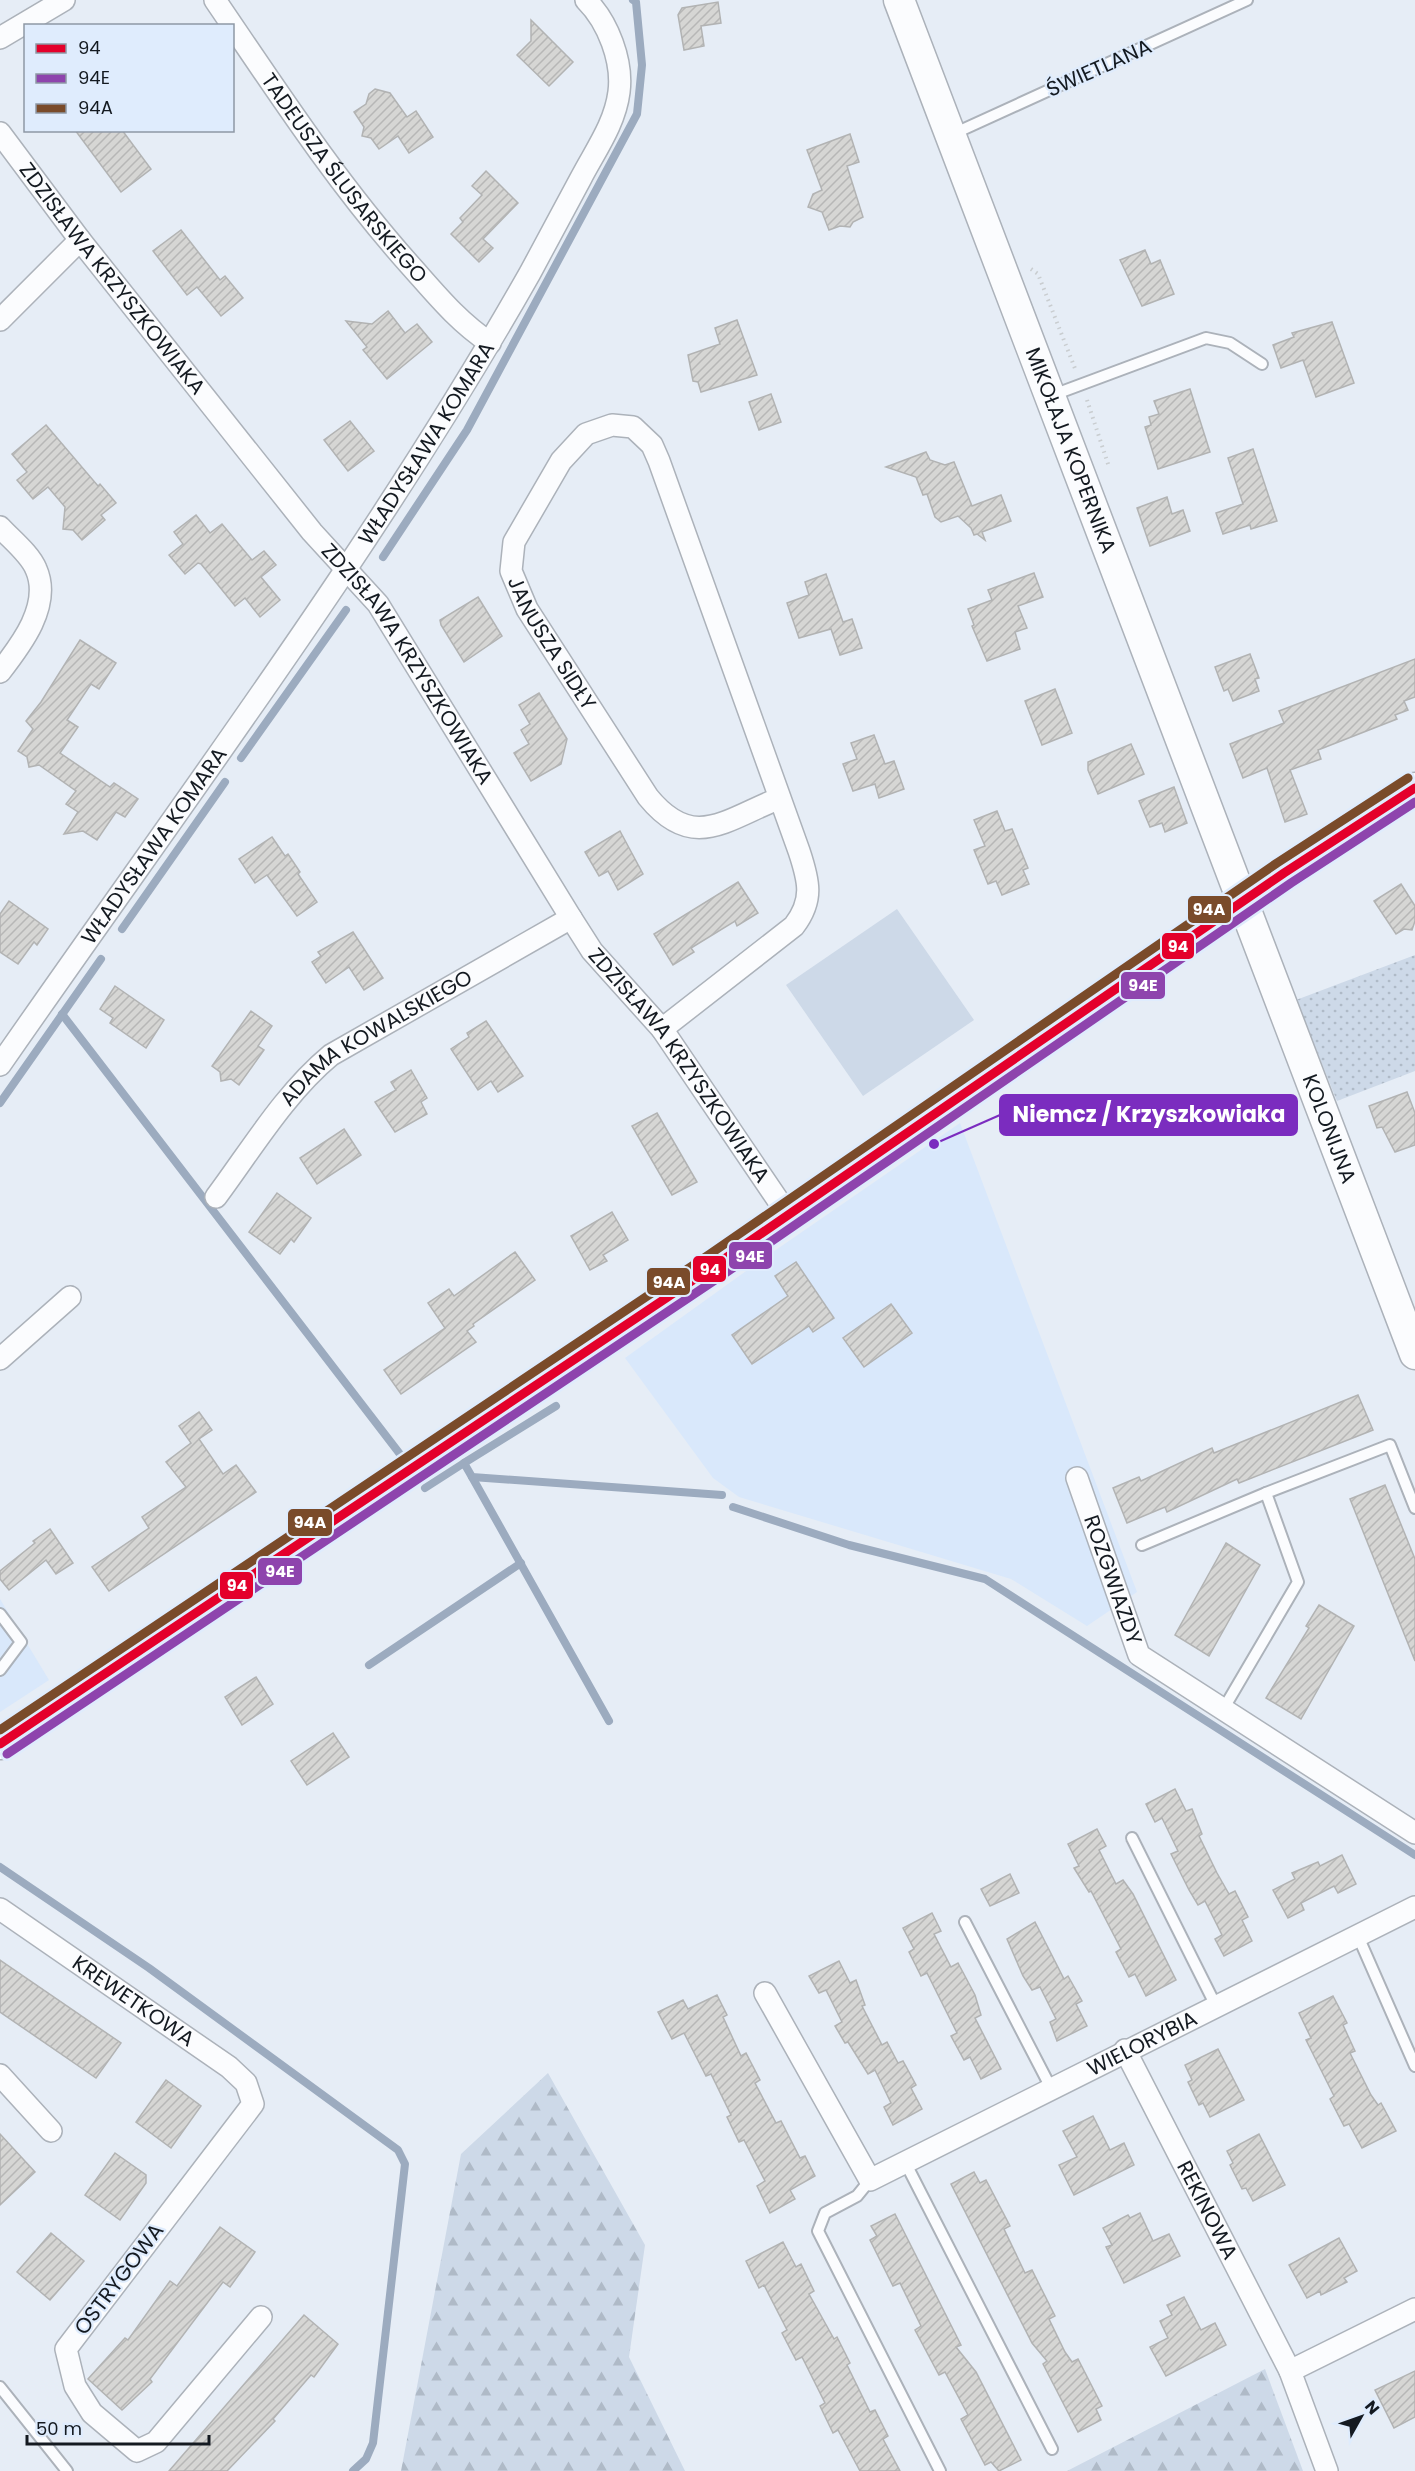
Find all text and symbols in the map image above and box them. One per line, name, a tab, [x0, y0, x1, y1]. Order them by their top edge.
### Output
legend	[24, 24, 234, 132]
street label: ŚWIETLANA	[1042, 31, 1156, 104]
text: 94	[78, 35, 101, 60]
text: 94E	[78, 65, 110, 90]
street label: TADEUSZA ŚLUSARSKIEGO	[255, 67, 434, 289]
text: 94A	[78, 95, 113, 120]
street label: ZDZISŁAWA KRZYSZKOWIAKA	[13, 156, 212, 401]
street label: WŁADYSŁAWA KOMARA	[351, 336, 501, 550]
street label: MIKOŁAJA KOPERNIKA	[1019, 343, 1124, 557]
street label: ZDZISŁAWA KRZYSZKOWIAKA	[315, 537, 500, 790]
street label: JANUSZA SIDŁY	[501, 572, 603, 715]
street label: WŁADYSŁAWA KOMARA	[74, 741, 233, 950]
line badge: 94A	[1187, 895, 1232, 924]
text: 94A	[1193, 898, 1225, 921]
line badge: 94	[1161, 932, 1195, 960]
text: 94	[1168, 935, 1188, 958]
street label: ZDZISŁAWA KRZYSZKOWIAKA	[582, 941, 777, 1188]
street label: ADAMA KOWALSKIEGO	[273, 962, 477, 1112]
line badge: 94E	[1120, 971, 1166, 1000]
text: 94E	[1128, 974, 1158, 997]
street label: KOLONIJNA	[1296, 1070, 1364, 1187]
callout: Niemcz / Krzyszkowiaka	[1000, 1095, 1297, 1135]
text: Niemcz / Krzyszkowiaka	[1013, 1099, 1285, 1130]
line badge: 94E	[728, 1241, 773, 1270]
text: 94E	[735, 1245, 765, 1268]
line badge: 94	[692, 1255, 727, 1283]
text: 94	[700, 1258, 720, 1281]
line badge: 94A	[646, 1267, 691, 1296]
text: 94A	[653, 1271, 685, 1294]
line badge: 94A	[287, 1508, 333, 1537]
text: 94A	[294, 1511, 326, 1534]
street label: ROZGWIAZDY	[1077, 1511, 1149, 1648]
line badge: 94E	[257, 1557, 303, 1586]
text: 94E	[265, 1560, 295, 1583]
line badge: 94	[219, 1571, 254, 1600]
text: 94	[227, 1574, 247, 1597]
street label: KREWETKOWA	[67, 1948, 201, 2053]
street label: WIELORYBIA	[1082, 2003, 1202, 2083]
street label: REKINOWA	[1170, 2156, 1245, 2264]
street label: OSTRYGOWA	[67, 2217, 170, 2340]
north arrow	[1331, 2387, 1391, 2447]
text: N	[1359, 2396, 1385, 2420]
scale bar	[27, 2408, 208, 2446]
text: 50 m	[36, 2416, 82, 2441]

